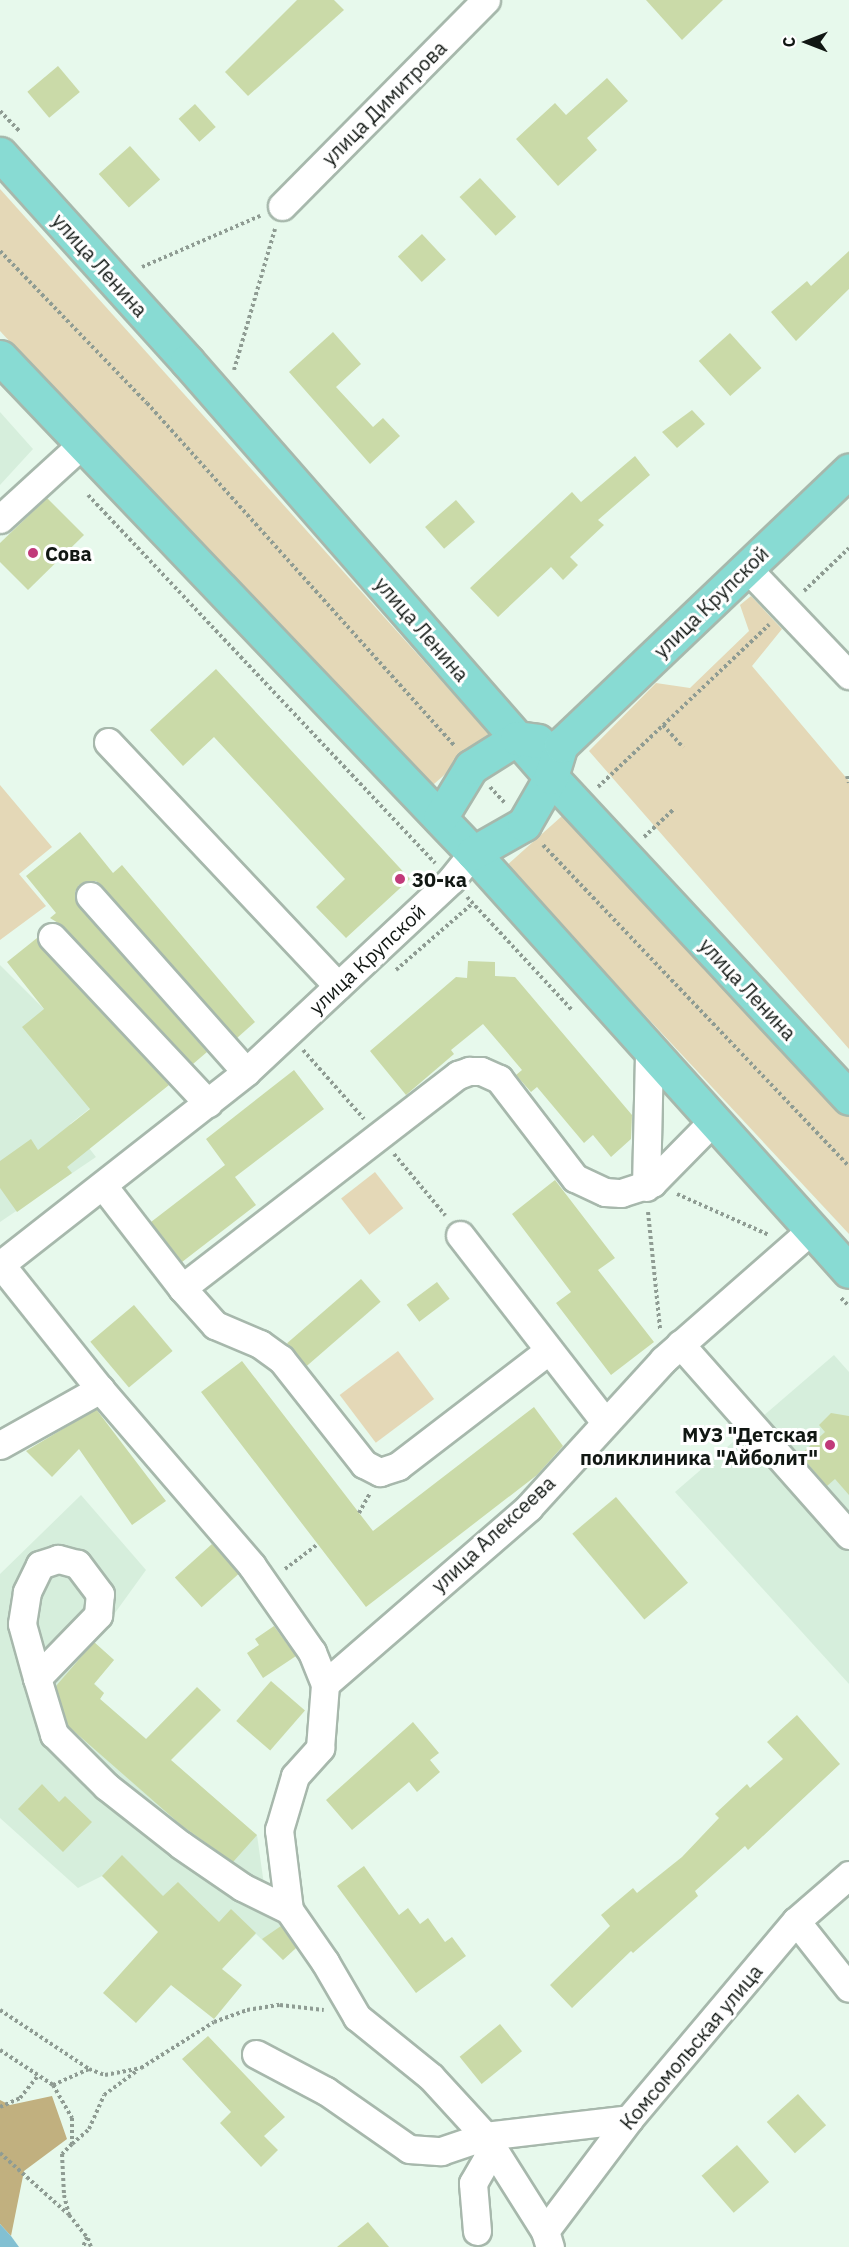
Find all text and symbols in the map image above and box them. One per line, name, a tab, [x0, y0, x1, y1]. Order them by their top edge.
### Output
north arrow	[777, 12, 837, 72]
street label: улица Димитрова	[317, 36, 451, 170]
text: С	[779, 37, 799, 47]
street label: улица Ленина	[47, 208, 153, 322]
place label: Сова	[45, 541, 92, 565]
street label: улица Крупской	[649, 541, 773, 663]
marker: Сова	[26, 546, 40, 560]
street label: улица Ленина	[370, 572, 474, 686]
place label: 30-ка	[412, 867, 467, 891]
marker: 30-ка	[393, 872, 407, 886]
street label: улица Крупской	[304, 899, 430, 1019]
street label: улица Ленина	[695, 933, 801, 1045]
place label: МУЗ "Детская поликлиника "Айболит"	[580, 1422, 818, 1469]
marker: МУЗ "Детская поликлиника "Айболит"	[823, 1438, 837, 1452]
street label: улица Алексеева	[426, 1471, 560, 1597]
street label: Комсомольская улица	[615, 1960, 767, 2134]

